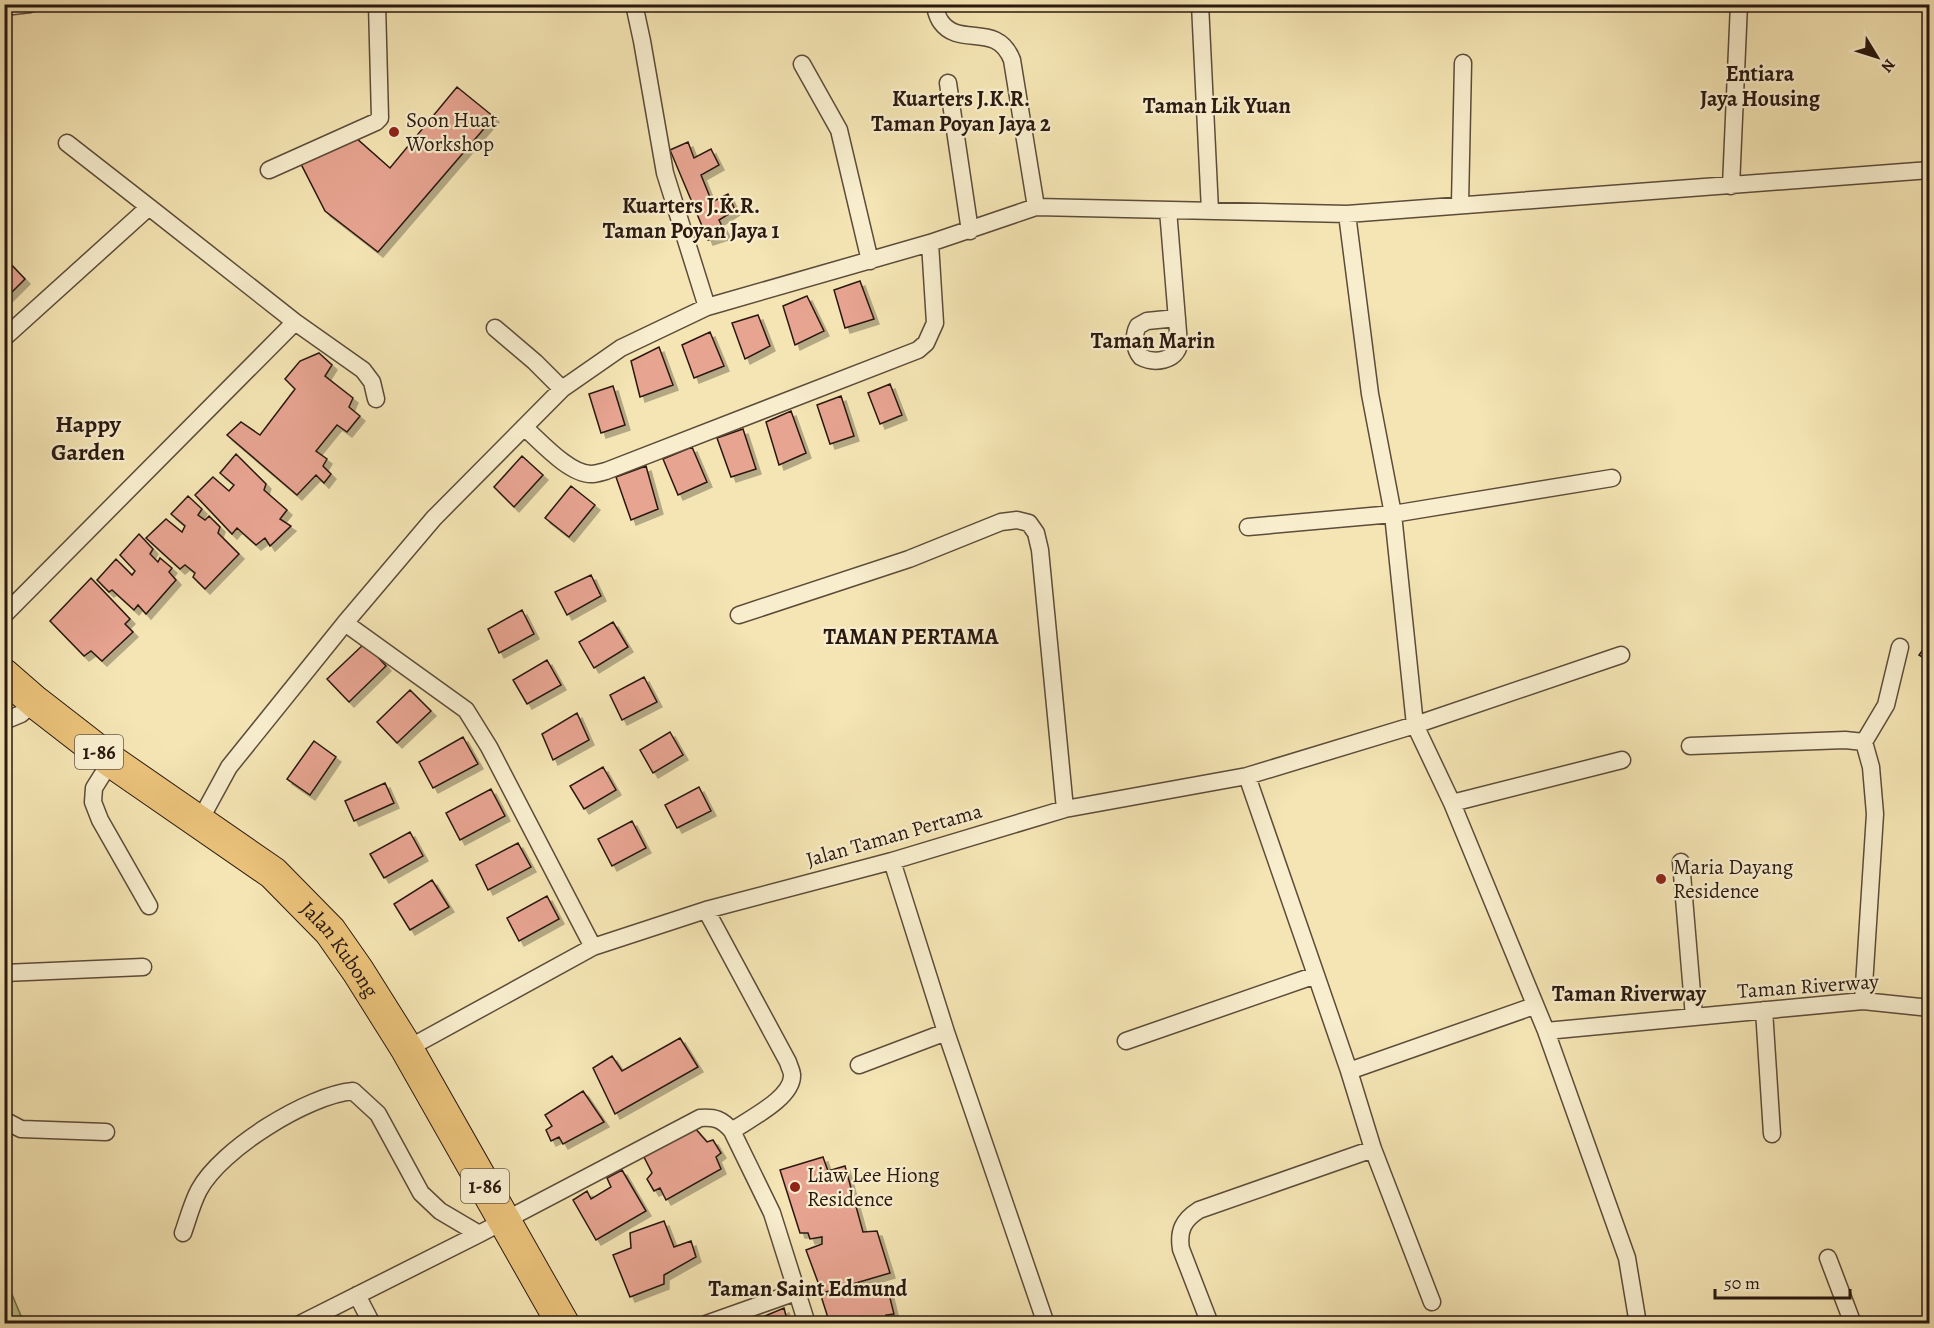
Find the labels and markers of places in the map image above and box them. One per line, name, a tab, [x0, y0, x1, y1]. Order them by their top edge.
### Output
place label: Soon Huat Workshop	[405, 106, 497, 158]
marker: Soon Huat Workshop	[387, 125, 401, 139]
place label: Maria Dayang Residence	[1673, 853, 1794, 905]
marker: Maria Dayang Residence	[1654, 872, 1668, 886]
place label: Liaw Lee Hiong Residence	[807, 1161, 940, 1213]
marker: Liaw Lee Hiong Residence	[788, 1180, 802, 1194]

